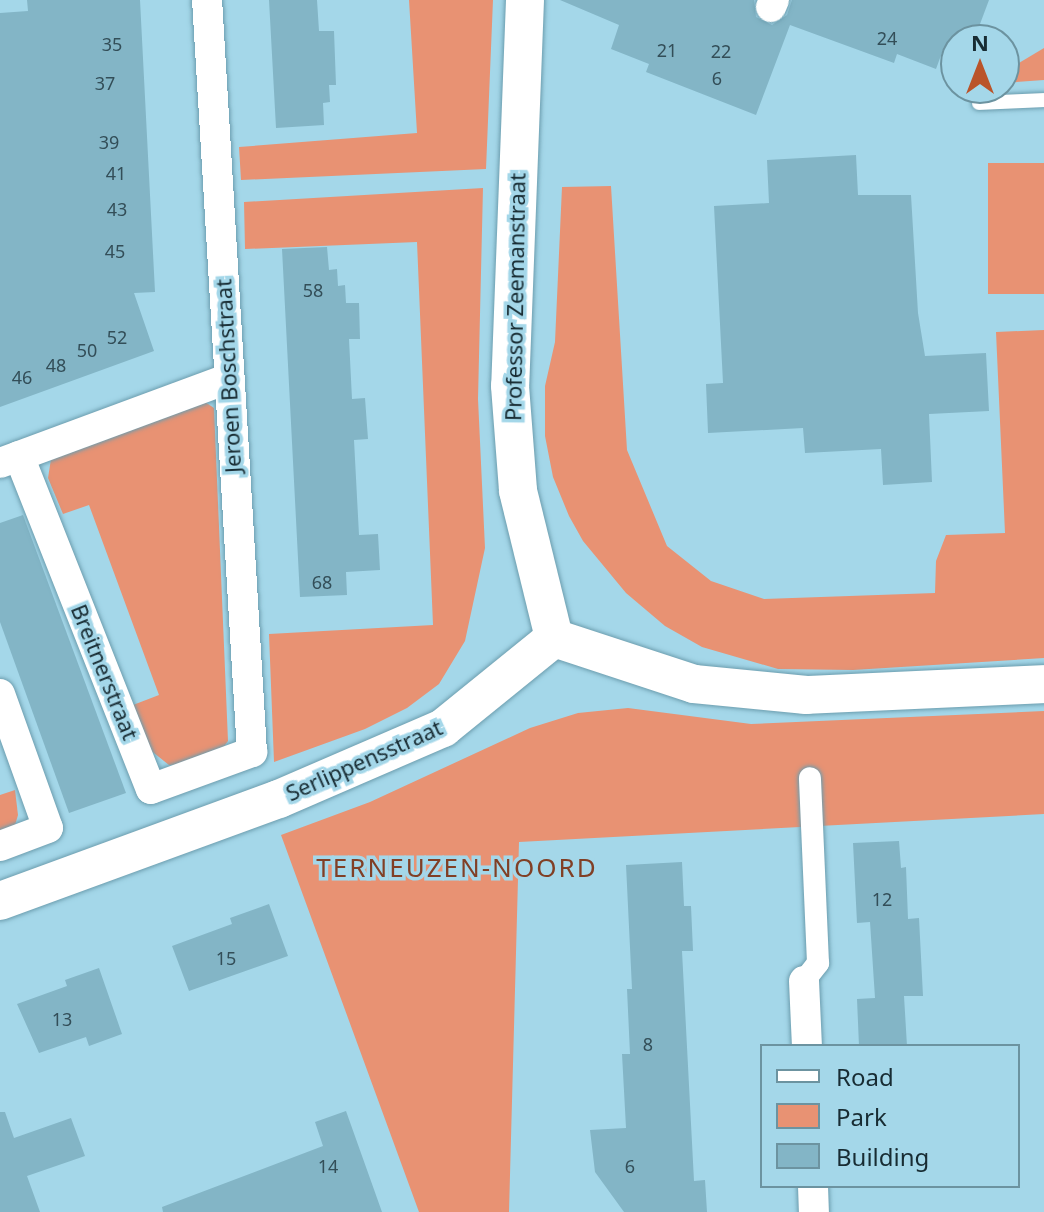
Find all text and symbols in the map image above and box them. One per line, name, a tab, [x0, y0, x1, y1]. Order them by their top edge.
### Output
north arrow	[940, 24, 1020, 104]
house number: 24	[877, 27, 897, 49]
text: N	[971, 27, 989, 57]
house number: 35	[102, 33, 122, 55]
house number: 21	[657, 39, 677, 61]
house number: 22	[711, 40, 731, 62]
house number: 6	[712, 67, 722, 89]
house number: 37	[95, 72, 115, 94]
house number: 39	[99, 131, 119, 153]
house number: 41	[106, 162, 126, 184]
street label: Professor Zeemanstraat	[500, 173, 530, 421]
house number: 43	[107, 198, 127, 220]
house number: 45	[105, 240, 125, 262]
street label: Jeroen Boschstraat	[210, 278, 246, 474]
house number: 58	[303, 279, 323, 301]
house number: 52	[107, 326, 127, 348]
house number: 50	[77, 339, 97, 361]
house number: 48	[46, 354, 66, 376]
house number: 46	[12, 366, 32, 388]
house number: 68	[312, 571, 332, 593]
street label: Breitnerstraat	[66, 600, 144, 744]
street label: Serlippensstraat	[282, 714, 446, 806]
district label: TERNEUZEN-NOORD	[316, 852, 598, 884]
house number: 12	[872, 888, 892, 910]
house number: 15	[216, 947, 236, 969]
house number: 13	[52, 1008, 72, 1030]
house number: 8	[643, 1033, 653, 1055]
legend	[760, 1044, 1020, 1188]
text: Road	[836, 1060, 894, 1093]
text: Park	[836, 1100, 887, 1133]
text: Building	[836, 1140, 929, 1173]
house number: 14	[318, 1155, 338, 1177]
house number: 6	[625, 1155, 635, 1177]

